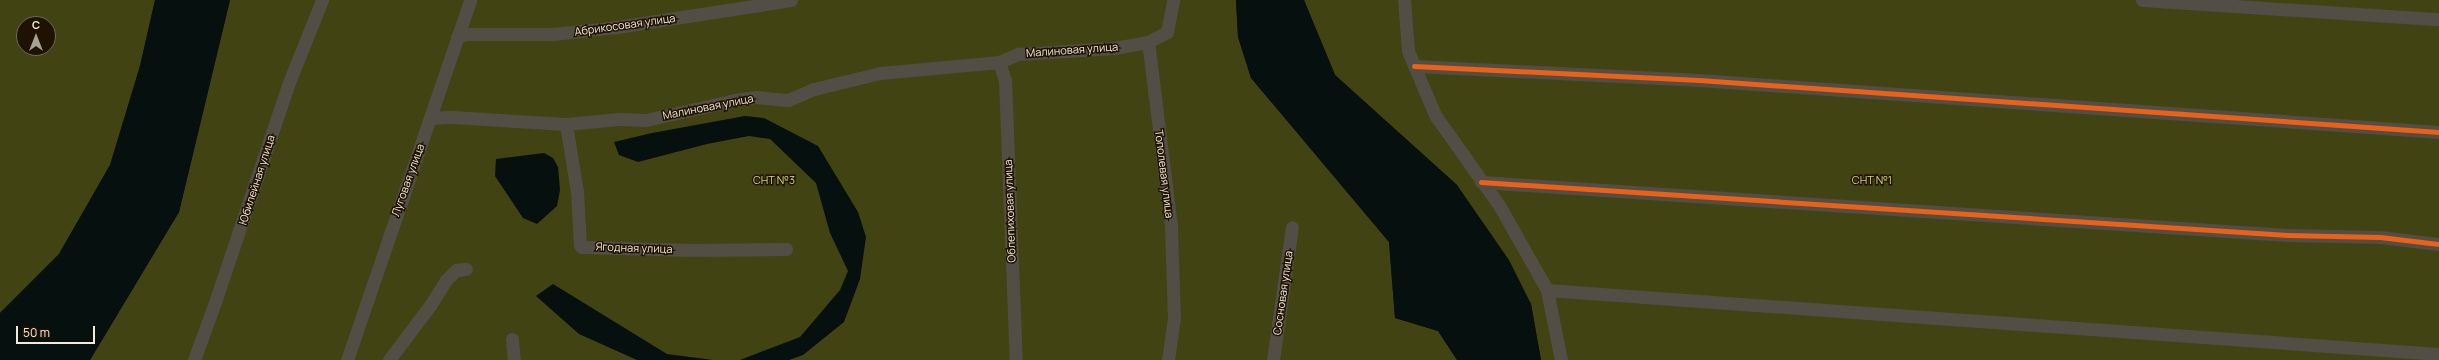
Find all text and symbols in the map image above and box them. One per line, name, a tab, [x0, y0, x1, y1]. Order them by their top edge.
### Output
street label: Абрикосовая улица	[574, 11, 676, 39]
north arrow	[16, 16, 56, 56]
text: С	[32, 17, 40, 32]
street label: Малиновая улица	[1025, 40, 1119, 60]
street label: Малиновая улица	[661, 92, 755, 122]
street label: Тополевая улица	[1152, 129, 1176, 219]
street label: Юбилейная улица	[236, 133, 278, 227]
street label: Луговая улица	[389, 142, 427, 218]
street label: Облепиховая улица	[1002, 159, 1018, 263]
park label: СНТ №3	[753, 173, 795, 187]
park label: СНТ №1	[1852, 173, 1892, 187]
street label: Ягодная улица	[595, 240, 673, 256]
street label: Сосновая улица	[1271, 250, 1295, 336]
scale bar	[18, 318, 97, 344]
text: 50 m	[23, 324, 50, 341]

